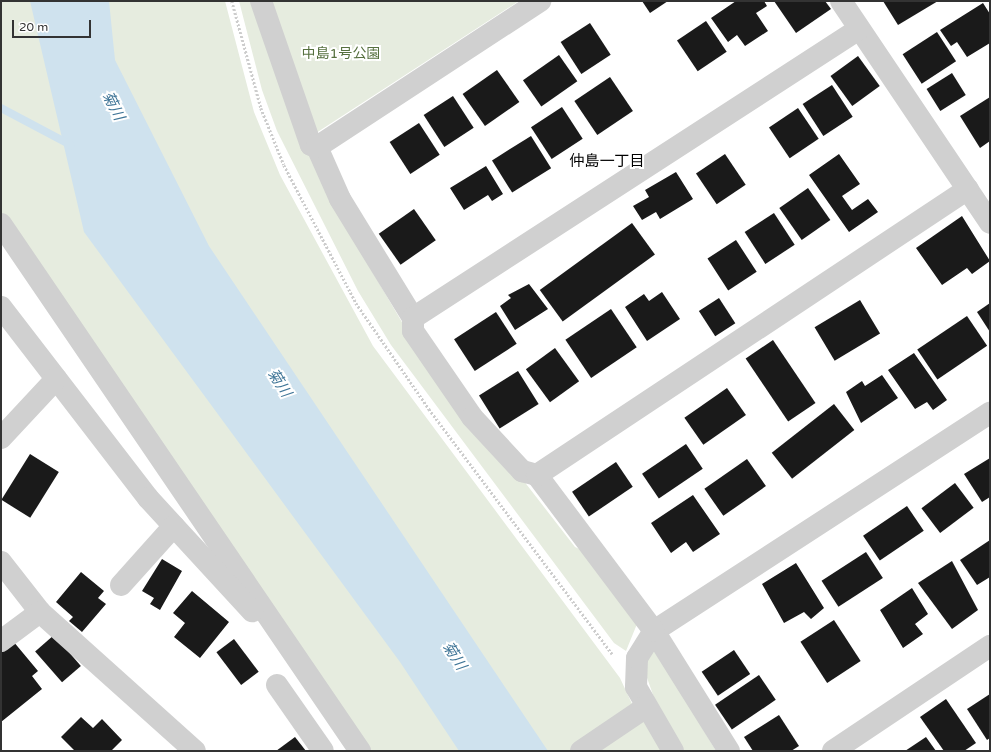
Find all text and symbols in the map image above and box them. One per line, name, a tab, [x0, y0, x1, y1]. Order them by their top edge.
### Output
scale bar	[14, 12, 93, 38]
text: 20 m	[19, 20, 48, 34]
park label: 中島1号公園	[302, 46, 380, 62]
water label: 菊川	[98, 89, 128, 123]
district label: 仲島一丁目	[570, 153, 644, 171]
water label: 菊川	[263, 366, 295, 400]
water label: 菊川	[438, 639, 470, 673]

